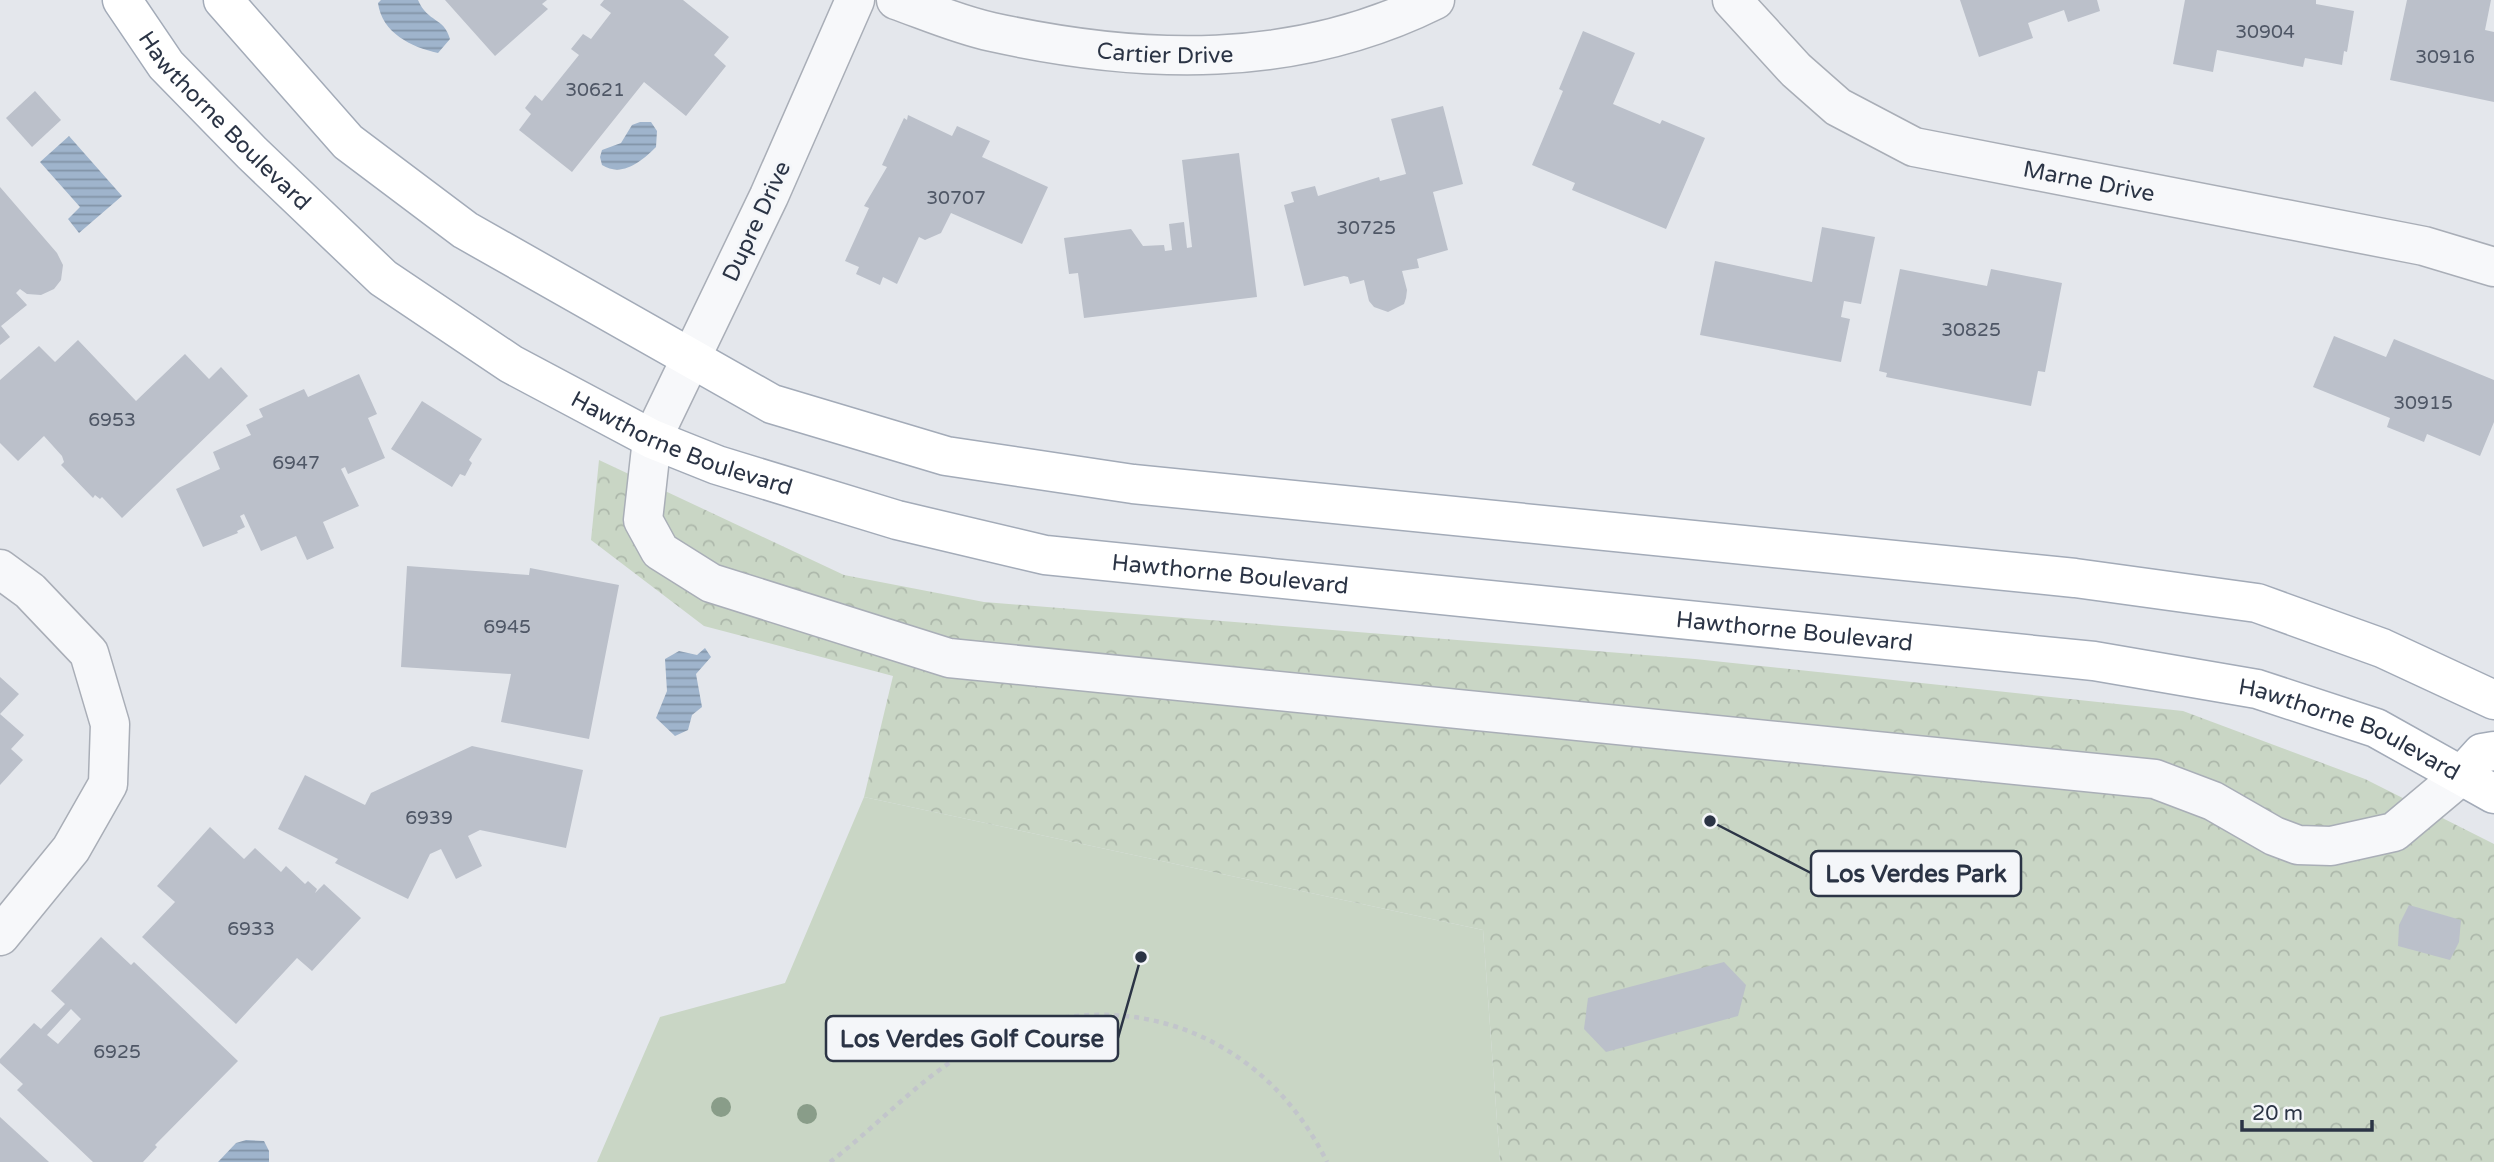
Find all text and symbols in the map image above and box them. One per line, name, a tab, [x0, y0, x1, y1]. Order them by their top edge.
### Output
house number: 30904	[2235, 21, 2295, 43]
street label: Hawthorne Boulevard	[132, 26, 316, 217]
street label: Cartier Drive	[1095, 37, 1234, 70]
house number: 30916	[2415, 46, 2475, 68]
house number: 30621	[565, 79, 625, 101]
street label: Marne Drive	[2021, 155, 2157, 208]
street label: Dupre Drive	[717, 157, 797, 286]
house number: 30707	[926, 187, 986, 209]
house number: 30725	[1336, 217, 1396, 239]
house number: 30825	[1941, 319, 2001, 341]
street label: Hawthorne Boulevard	[566, 386, 796, 502]
house number: 30915	[2393, 392, 2453, 414]
house number: 6953	[88, 409, 136, 431]
house number: 6947	[272, 452, 320, 474]
street label: Hawthorne Boulevard	[1110, 549, 1350, 601]
street label: Hawthorne Boulevard	[1675, 606, 1914, 658]
house number: 6945	[483, 616, 531, 638]
street label: Hawthorne Boulevard	[2236, 673, 2465, 787]
house number: 6939	[405, 807, 453, 829]
callout: Los Verdes Park	[1811, 851, 2021, 896]
text: Los Verdes Park	[1825, 860, 2007, 889]
house number: 6933	[227, 918, 275, 940]
callout: Los Verdes Golf Course	[826, 1016, 1118, 1061]
text: Los Verdes Golf Course	[840, 1025, 1105, 1054]
house number: 6925	[93, 1041, 141, 1063]
scale bar	[2242, 1088, 2372, 1132]
text: 20 m	[2252, 1101, 2303, 1126]

